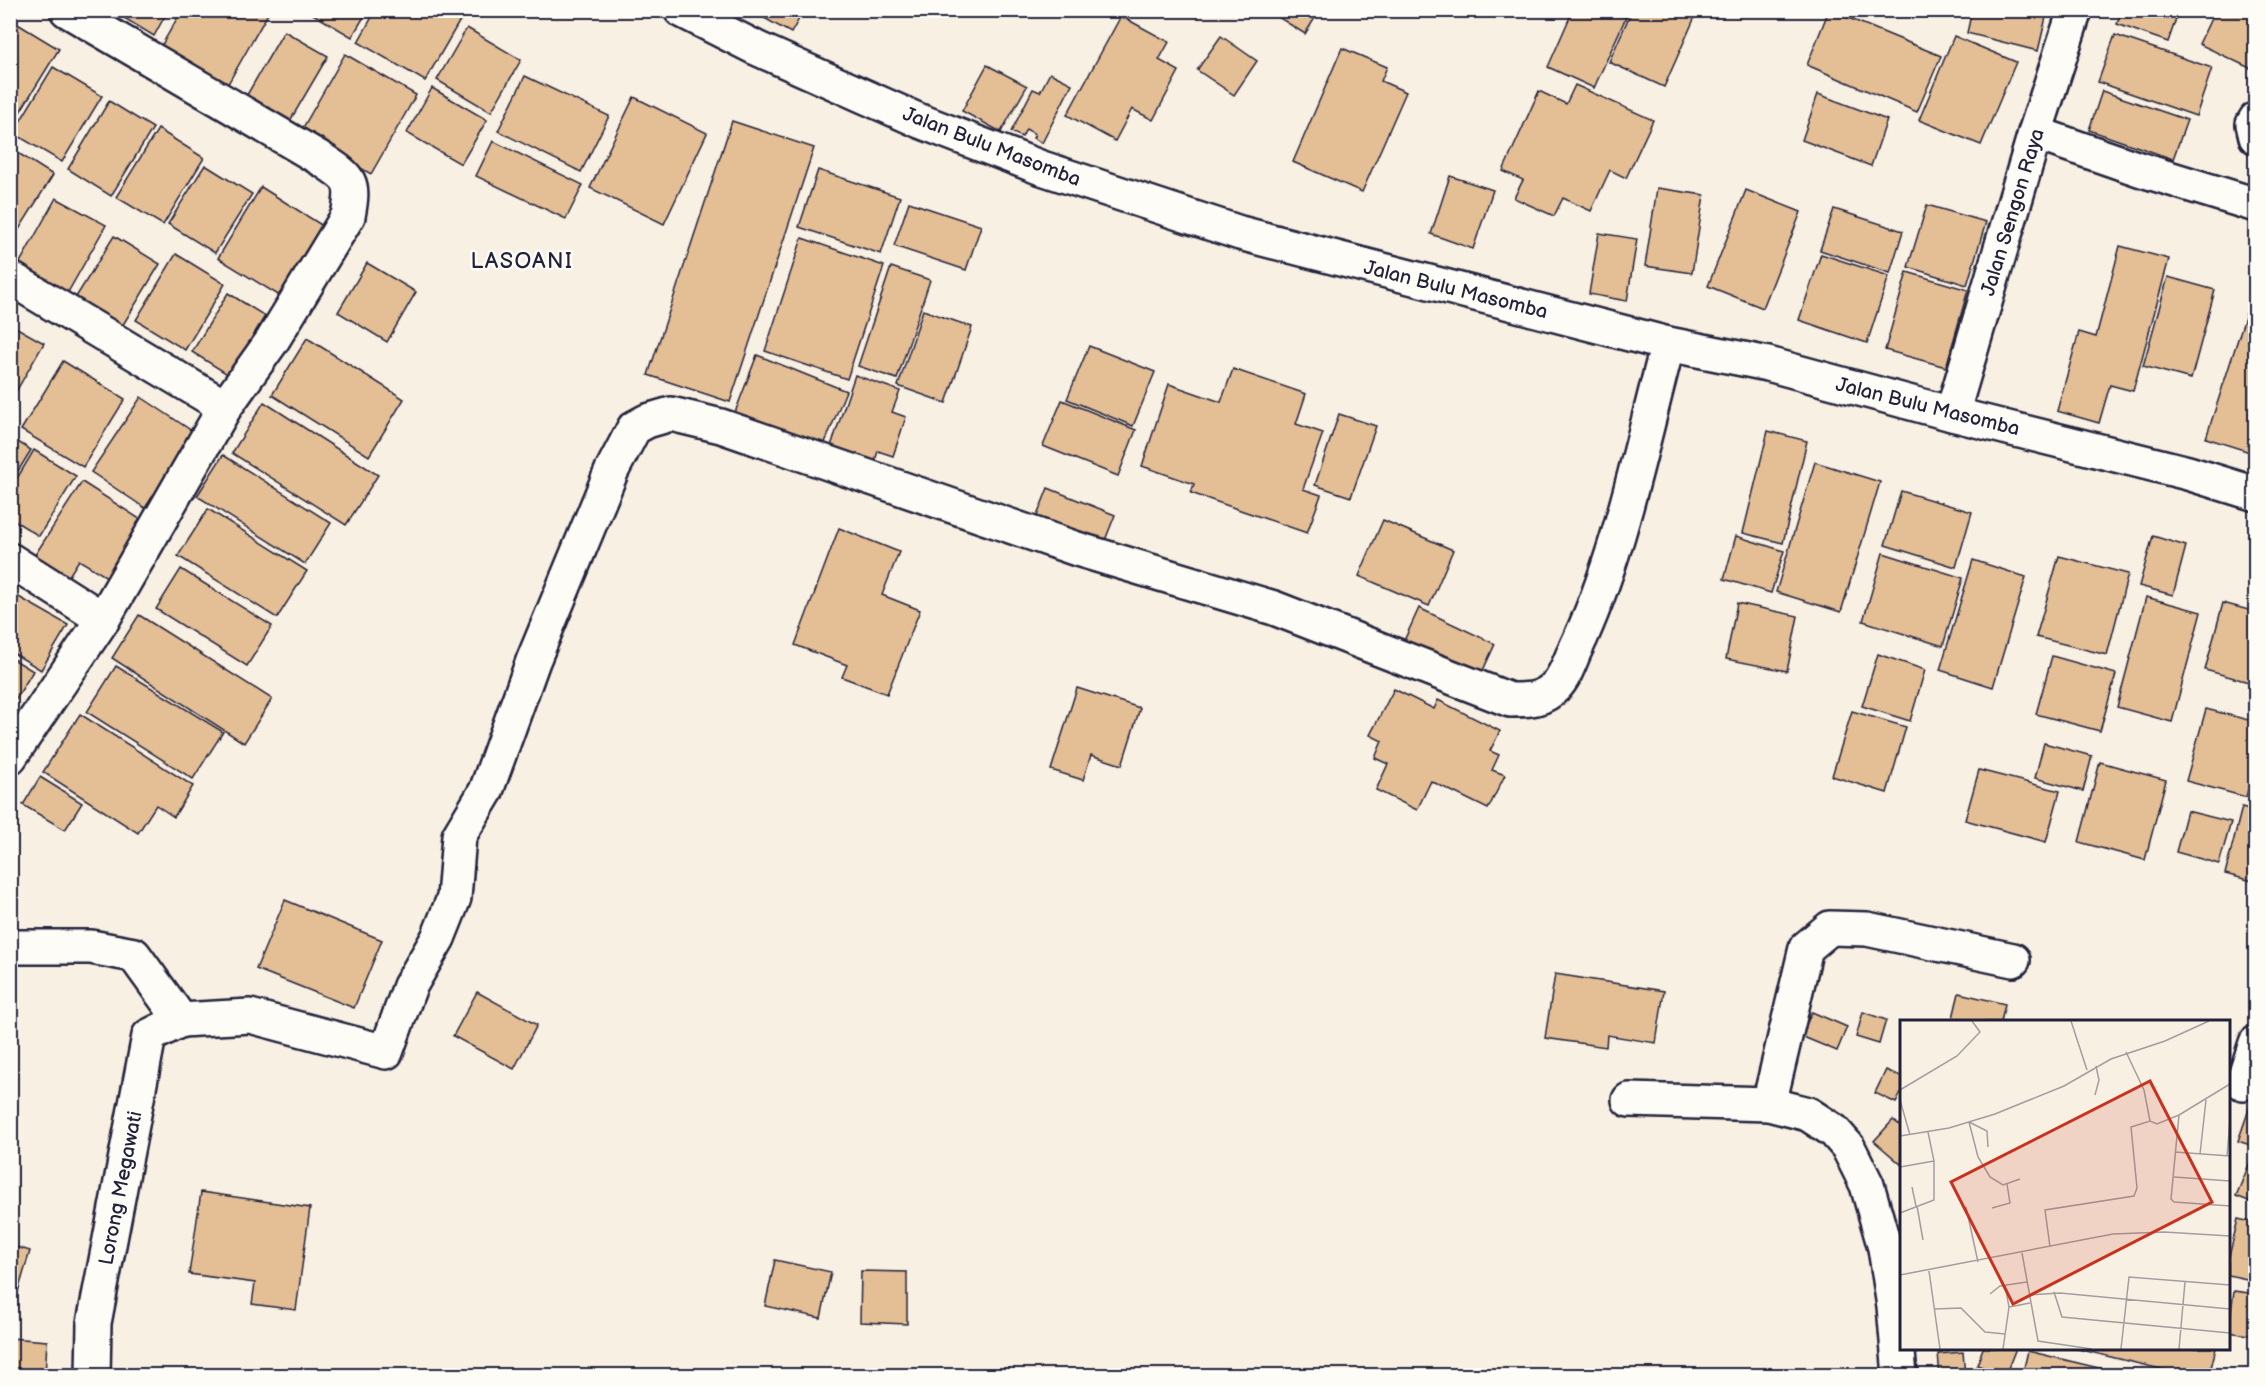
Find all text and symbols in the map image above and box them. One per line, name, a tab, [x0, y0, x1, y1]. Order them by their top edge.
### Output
street label: Jalan Bulu Masomba	[899, 102, 1084, 192]
street label: Jalan Sengon Raya	[1976, 126, 2050, 299]
district label: LASOANI	[471, 248, 573, 275]
street label: Jalan Bulu Masomba	[1361, 256, 1550, 324]
street label: Jalan Bulu Masomba	[1833, 373, 2022, 441]
inset map	[1900, 1020, 2230, 1350]
street label: Lorong Megawati	[94, 1109, 148, 1267]

